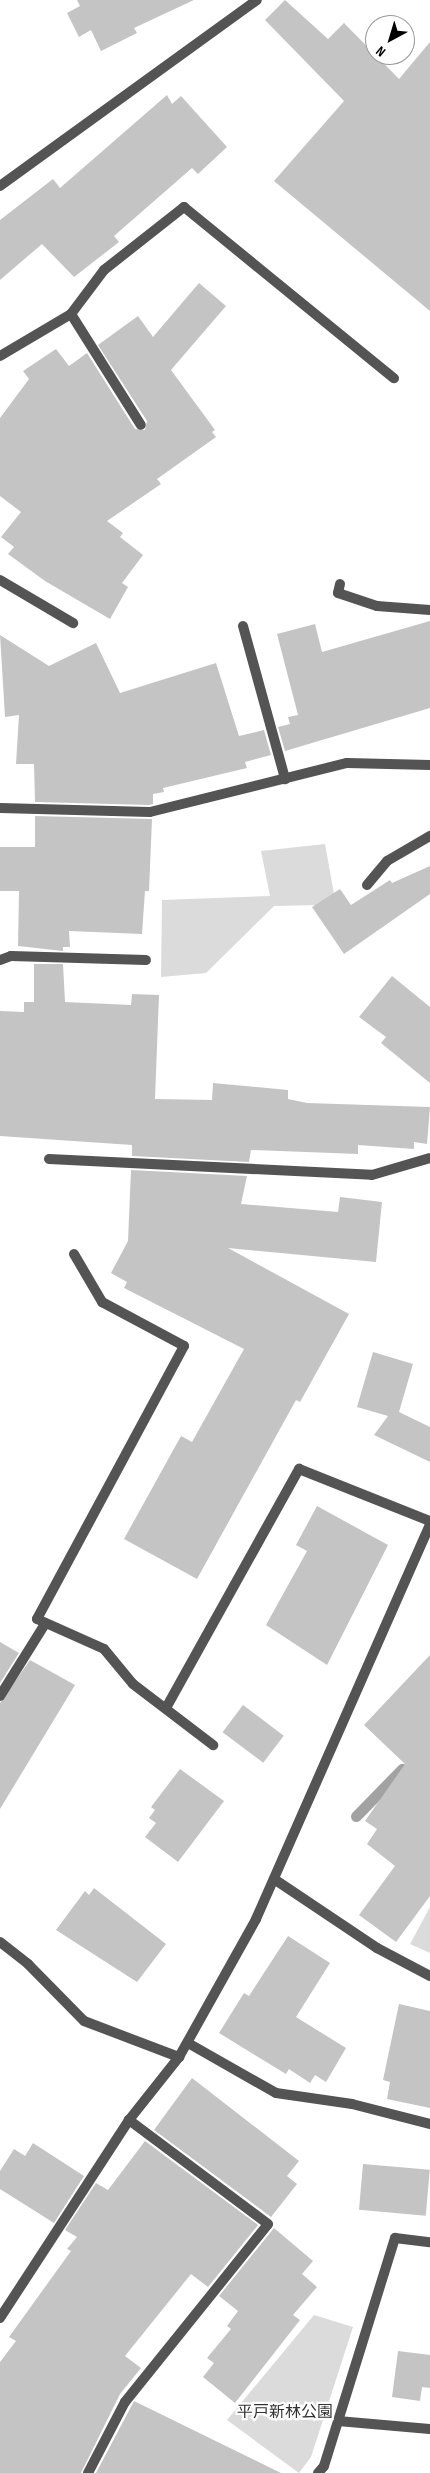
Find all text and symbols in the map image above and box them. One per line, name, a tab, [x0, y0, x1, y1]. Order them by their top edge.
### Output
north arrow	[365, 15, 415, 65]
text: N	[373, 42, 389, 60]
park label: 平戸新林公園	[237, 2403, 333, 2423]

